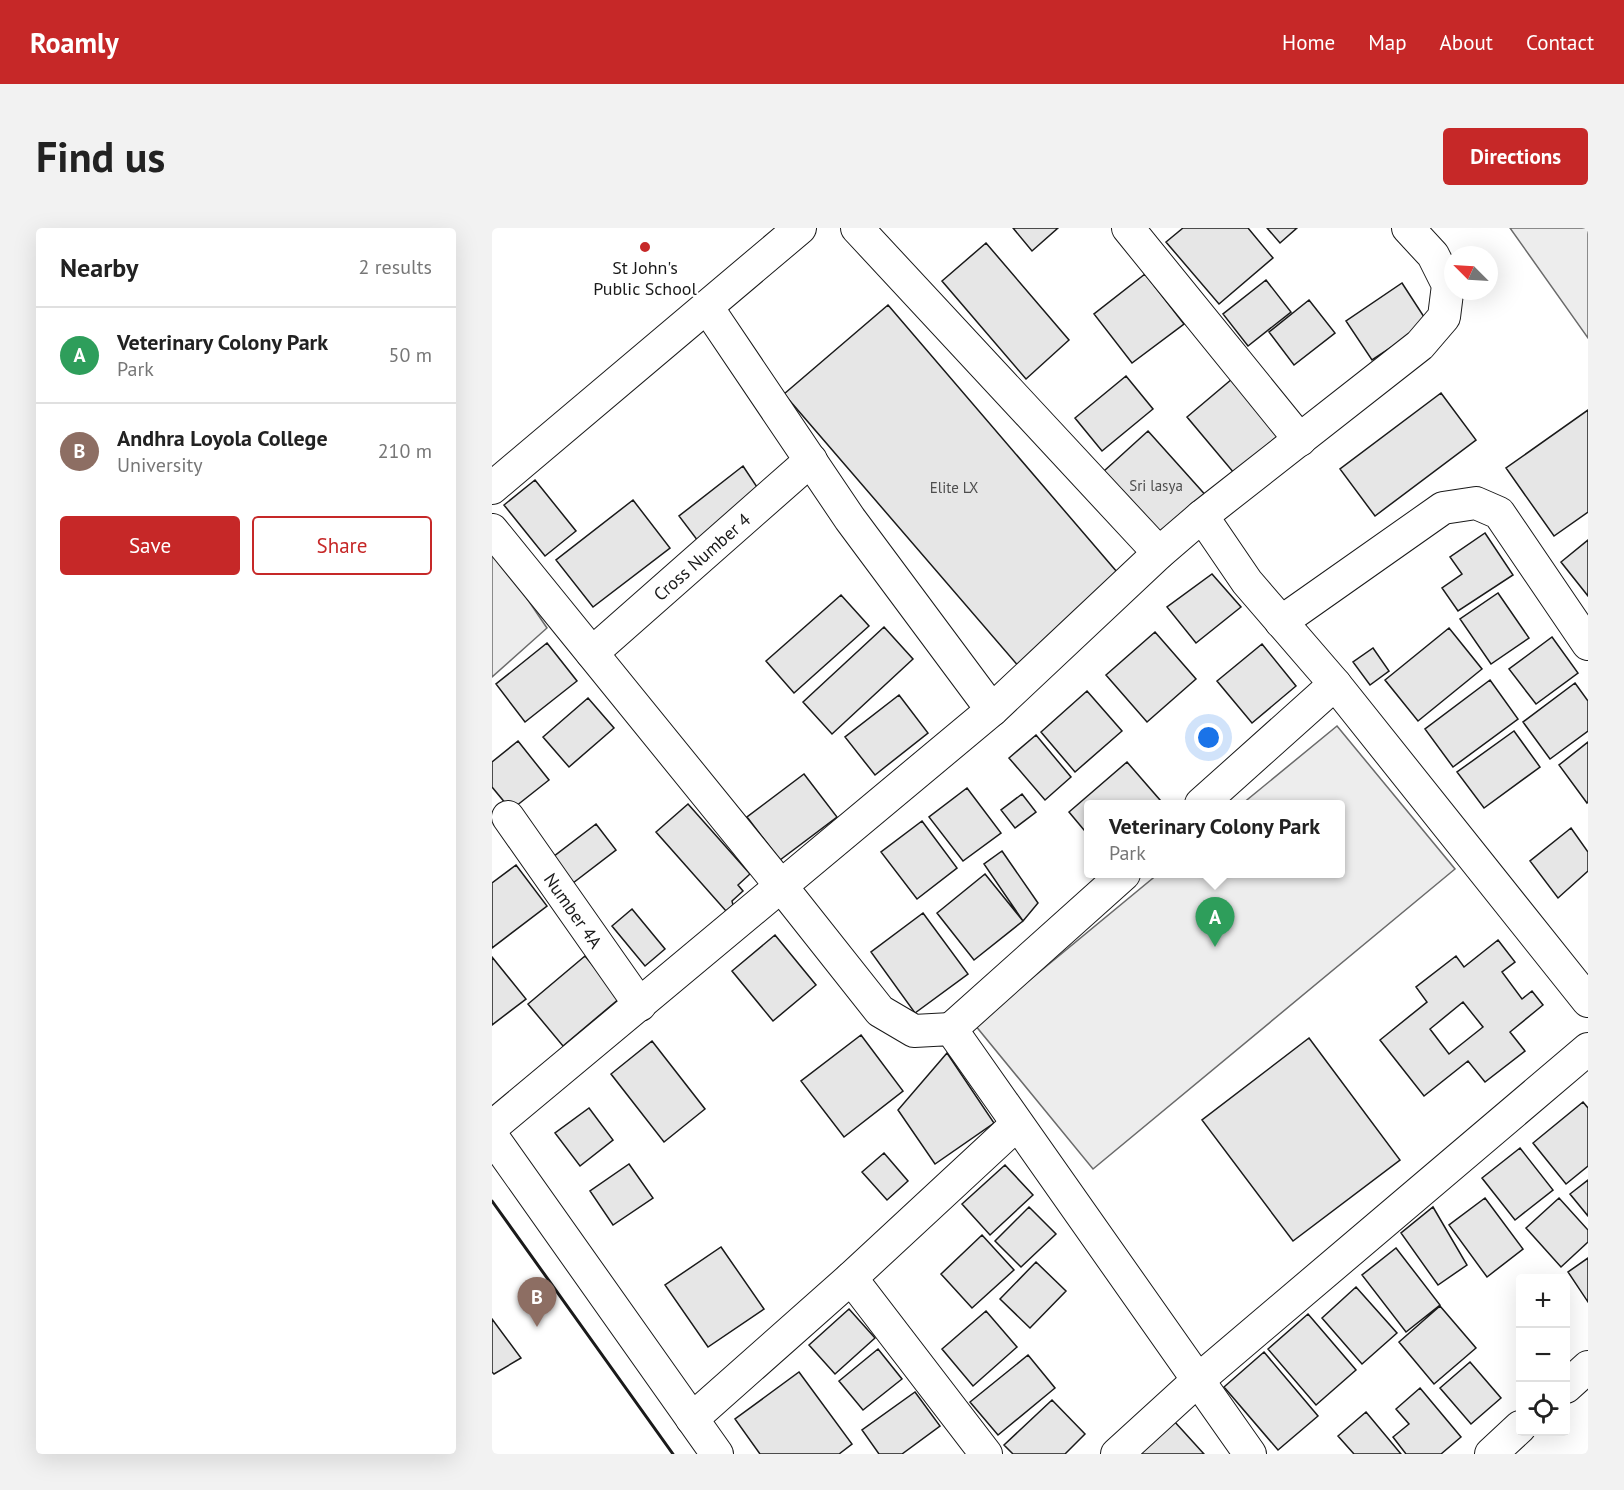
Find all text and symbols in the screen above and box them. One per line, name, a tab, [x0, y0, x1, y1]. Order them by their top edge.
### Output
text: Roamly	[30, 24, 119, 61]
text: Home	[1282, 29, 1335, 56]
text: Map	[1368, 29, 1407, 56]
text: About	[1440, 29, 1493, 56]
text: Contact	[1526, 29, 1594, 56]
button: Directions	[1443, 128, 1588, 185]
text: Find us	[36, 129, 165, 184]
marker: St John's Public School	[638, 240, 652, 254]
north arrow	[1444, 246, 1498, 300]
text: Nearby	[60, 251, 138, 284]
text: 2 results	[359, 254, 432, 280]
place label: St John's Public School	[593, 256, 697, 300]
text: Veterinary Colony Park	[117, 328, 328, 356]
text: A	[73, 342, 86, 368]
text: 50 m	[389, 342, 432, 368]
text: Park	[117, 356, 154, 382]
text: Andhra Loyola College	[117, 424, 328, 452]
text: B	[74, 438, 85, 464]
text: 210 m	[378, 438, 432, 464]
text: University	[117, 452, 203, 478]
house number: Sri lasya	[1129, 476, 1183, 495]
house number: Elite LX	[930, 478, 978, 497]
street label: Cross Number 4	[648, 507, 755, 605]
button: Save	[60, 516, 240, 575]
button: Share	[252, 516, 432, 575]
your location	[1194, 723, 1223, 752]
popup	[1084, 800, 1345, 878]
text: Veterinary Colony Park	[1109, 812, 1320, 840]
text: Park	[1109, 840, 1146, 866]
street label: Number 4A	[539, 868, 608, 953]
pin: A	[1196, 898, 1234, 947]
map controls	[1516, 1274, 1570, 1436]
button: +	[1516, 1274, 1570, 1328]
pin: B	[518, 1278, 556, 1327]
button: −	[1516, 1328, 1570, 1382]
button: locate	[1516, 1382, 1570, 1436]

